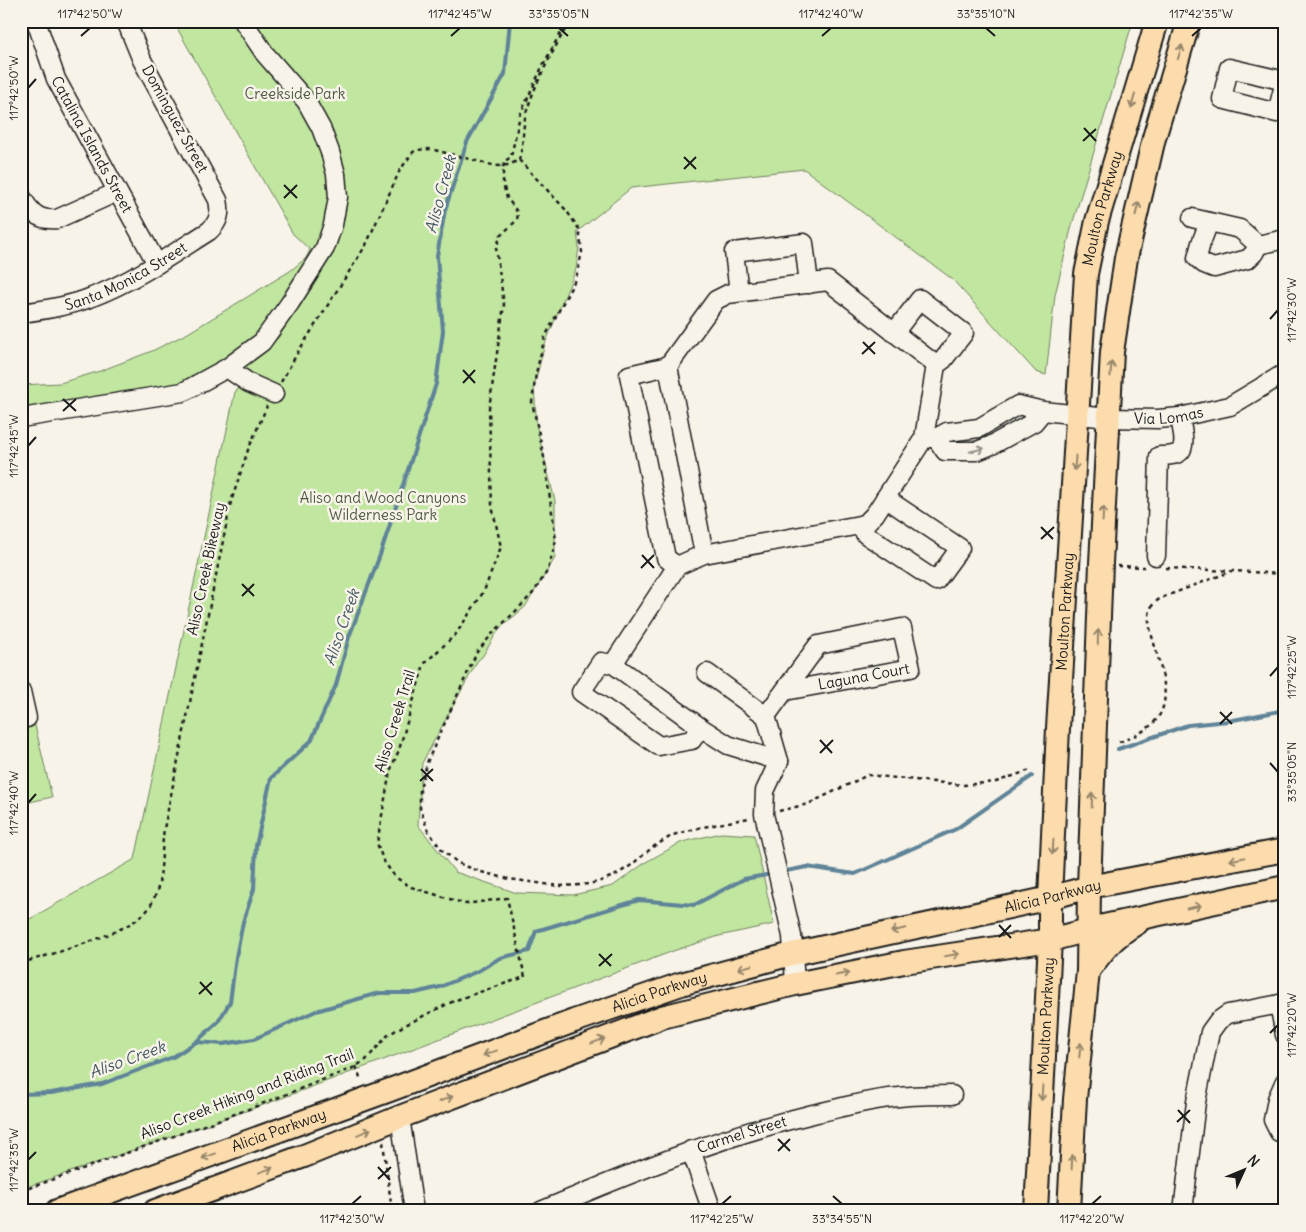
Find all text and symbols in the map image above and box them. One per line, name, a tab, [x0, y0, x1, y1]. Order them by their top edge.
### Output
text: 117°42'50"W	[58, 6, 122, 21]
text: 117°42'45"W	[428, 6, 492, 21]
text: 33°35'05"N	[529, 6, 589, 21]
text: 117°42'40"W	[799, 6, 863, 21]
text: 33°35'10"N	[957, 6, 1015, 21]
text: 117°42'35"W	[1169, 6, 1233, 21]
one-way arrow	[1175, 44, 1185, 60]
text: 117°42'50"W	[6, 56, 21, 120]
street label: Dominguez Street	[138, 62, 213, 176]
street label: Catalina Islands Street	[47, 73, 137, 216]
park label: Creekside Park	[245, 84, 346, 103]
one-way arrow	[1127, 93, 1137, 109]
street label: Moulton Parkway	[1078, 149, 1126, 268]
water label: Aliso Creek	[420, 151, 460, 235]
one-way arrow	[1133, 201, 1142, 217]
street label: Santa Monica Street	[62, 238, 190, 314]
text: 117°42'30"W	[1284, 278, 1299, 342]
one-way arrow	[1106, 361, 1115, 377]
street label: Via Lomas	[1134, 402, 1205, 428]
text: 117°42'45"W	[6, 414, 21, 478]
one-way arrow	[968, 445, 984, 454]
one-way arrow	[1070, 455, 1079, 471]
park label: Aliso and Wood Canyons Wilderness Park	[300, 488, 466, 524]
street label: Aliso Creek Bikeway	[182, 501, 229, 637]
one-way arrow	[1099, 506, 1108, 522]
street label: Moulton Parkway	[1052, 552, 1078, 671]
water label: Aliso Creek	[319, 584, 364, 668]
one-way arrow	[1093, 629, 1103, 646]
text: 117°42'25"W	[1284, 635, 1299, 699]
street label: Laguna Court	[816, 658, 911, 694]
street label: Aliso Creek Trail	[370, 667, 419, 774]
text: 33°35'05"N	[1284, 742, 1299, 802]
text: 117°42'40"W	[6, 771, 21, 835]
one-way arrow	[1087, 792, 1097, 808]
one-way arrow	[1048, 839, 1057, 855]
one-way arrow	[1229, 855, 1245, 865]
street label: Alicia Parkway	[1002, 875, 1103, 917]
one-way arrow	[1186, 901, 1202, 911]
one-way arrow	[891, 926, 907, 935]
one-way arrow	[944, 949, 960, 959]
street label: Moulton Parkway	[1033, 957, 1058, 1076]
one-way arrow	[738, 962, 754, 972]
street label: Alicia Parkway	[609, 967, 709, 1016]
one-way arrow	[834, 969, 850, 979]
text: 117°42'20"W	[1284, 993, 1299, 1057]
water label: Aliso Creek	[86, 1035, 169, 1082]
one-way arrow	[589, 1036, 605, 1045]
one-way arrow	[1075, 1042, 1085, 1058]
street label: Aliso Creek Hiking and Riding Trail	[137, 1044, 356, 1143]
one-way arrow	[482, 1049, 498, 1058]
one-way arrow	[1037, 1085, 1046, 1101]
one-way arrow	[438, 1094, 453, 1103]
street label: Alicia Parkway	[229, 1104, 329, 1156]
street label: Carmel Street	[694, 1111, 789, 1157]
one-way arrow	[356, 1126, 371, 1136]
text: 117°42'35"W	[6, 1128, 21, 1192]
north arrow	[1218, 1144, 1268, 1194]
text: N	[1244, 1151, 1263, 1171]
one-way arrow	[202, 1152, 217, 1161]
one-way arrow	[1067, 1154, 1076, 1170]
one-way arrow	[258, 1165, 274, 1174]
text: 117°42'30"W	[320, 1211, 384, 1226]
text: 117°42'25"W	[690, 1211, 754, 1226]
text: 33°34'55"N	[812, 1211, 872, 1226]
text: 117°42'20"W	[1060, 1211, 1124, 1226]

